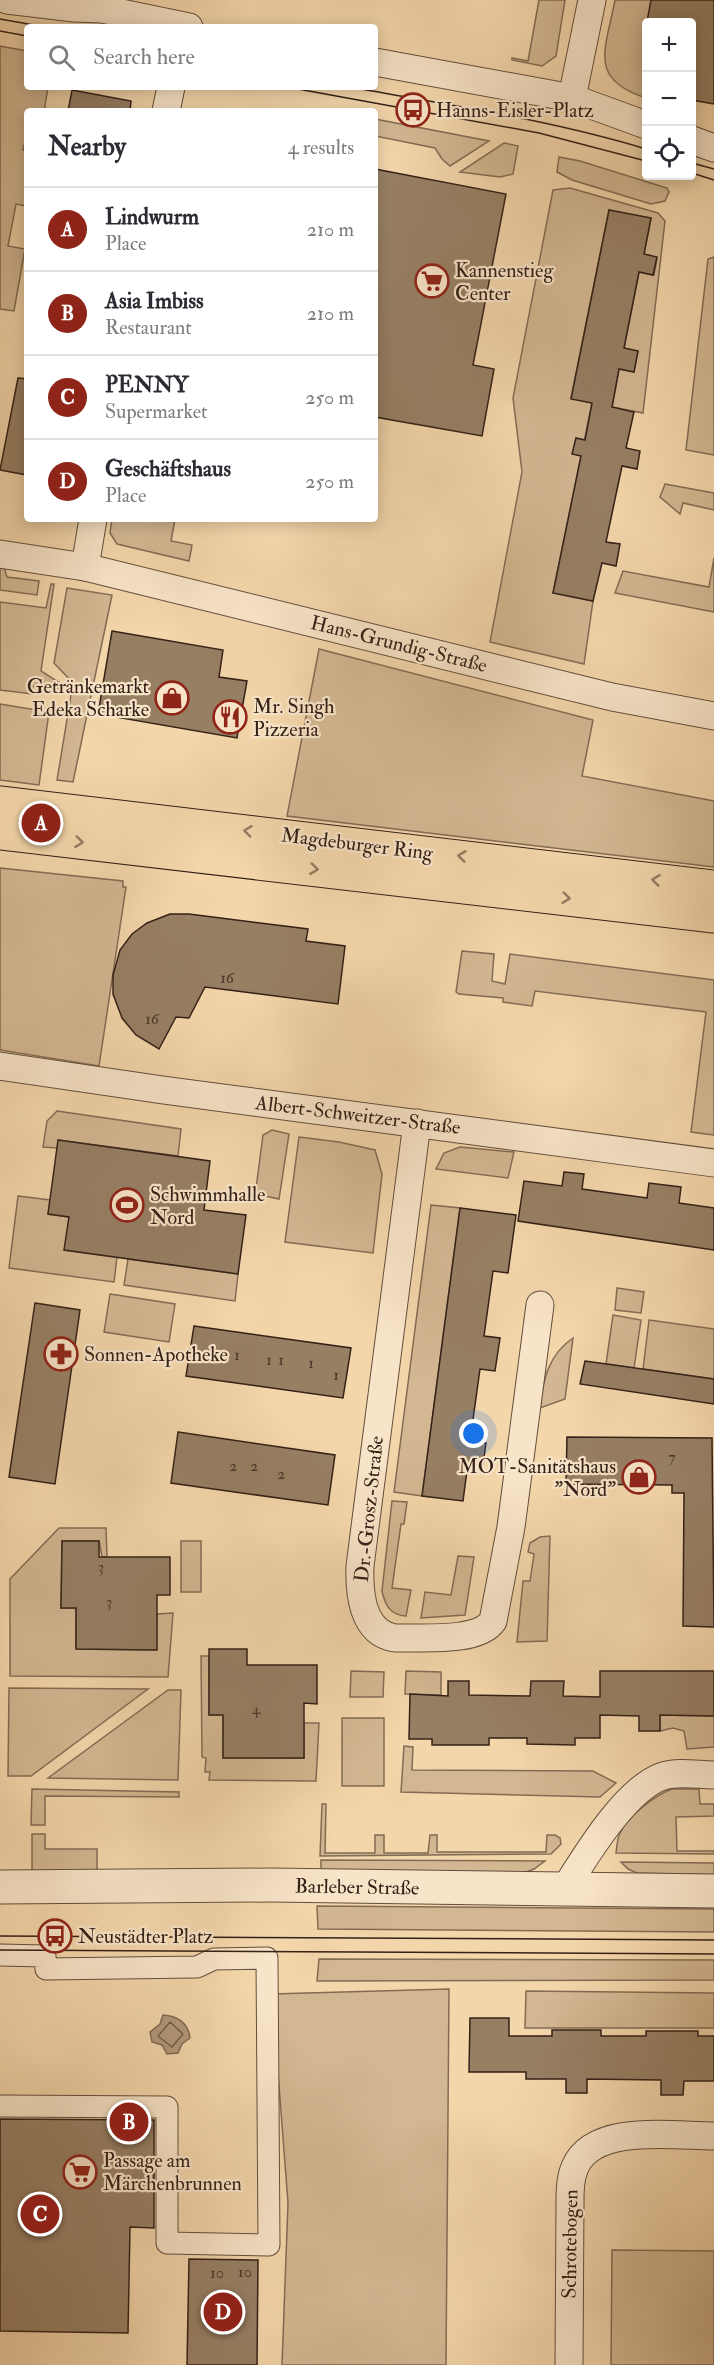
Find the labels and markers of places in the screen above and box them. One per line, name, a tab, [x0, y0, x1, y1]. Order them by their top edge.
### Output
bus stop icon: Hanns-Eisler-Platz	[395, 92, 431, 128]
place label: Hanns-Eisler-Platz	[436, 98, 594, 123]
place label: Kannenstieg Center	[455, 258, 554, 306]
supermarket icon: Kannenstieg Center	[414, 263, 450, 299]
place label: Getränkemarkt Edeka Scharke	[27, 674, 150, 722]
shop icon: Getränkemarkt Edeka Scharke	[154, 680, 190, 716]
place label: Mr. Singh Pizzeria	[253, 694, 335, 742]
restaurant icon: Mr. Singh Pizzeria	[212, 699, 248, 735]
pin: A	[22, 800, 60, 846]
place label: Schwimmhalle Nord	[150, 1182, 265, 1230]
sports icon: Schwimmhalle Nord	[109, 1187, 145, 1223]
pharmacy icon: Sonnen-Apotheke	[43, 1336, 79, 1372]
place label: Sonnen-Apotheke	[84, 1342, 228, 1368]
place label: MOT-Sanitätshaus "Nord"	[459, 1454, 616, 1502]
shop icon: MOT-Sanitätshaus "Nord"	[621, 1459, 657, 1495]
bus stop icon: Neustädter Platz	[37, 1918, 73, 1954]
place label: Neustädter Platz	[78, 1924, 214, 1949]
pin: B	[110, 2100, 148, 2144]
place label: Passage am Märchenbrunnen	[103, 2148, 242, 2196]
supermarket icon: Passage am Märchenbrunnen	[62, 2154, 98, 2190]
pin: C	[20, 2192, 60, 2236]
pin: D	[204, 2290, 242, 2334]

